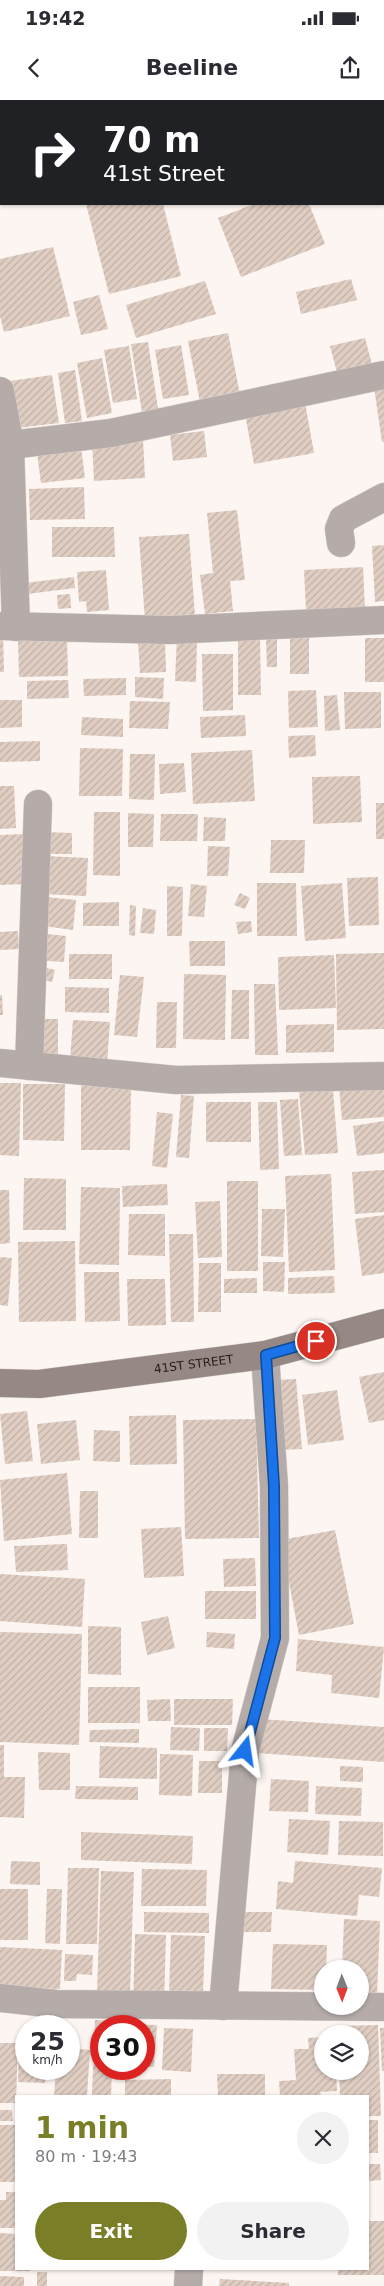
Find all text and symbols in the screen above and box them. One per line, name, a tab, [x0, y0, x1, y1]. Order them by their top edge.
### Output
text: 19:42	[25, 7, 85, 29]
icon: back	[20, 54, 48, 82]
icon: share	[336, 54, 364, 82]
text: Beeline	[146, 55, 238, 80]
icon: right	[20, 120, 85, 185]
text: 70 m	[103, 120, 200, 160]
text: 41st Street	[103, 161, 225, 186]
pin	[295, 1320, 337, 1362]
icon: arrive	[302, 1327, 330, 1355]
street label: 41ST STREET	[153, 1352, 235, 1376]
position arrow	[218, 1724, 270, 1776]
north arrow	[314, 1960, 369, 2015]
map controls	[314, 1960, 369, 2080]
speed limit sign: 30	[90, 2015, 155, 2080]
button: layers	[314, 2025, 369, 2080]
text: 25	[30, 2027, 65, 2056]
text: km/h	[32, 2053, 63, 2067]
text: 1 min	[35, 2110, 129, 2145]
button: close	[297, 2112, 349, 2164]
text: 80 m · 19:43	[35, 2147, 137, 2166]
button: Exit	[35, 2202, 187, 2260]
button: Share	[197, 2202, 349, 2260]

